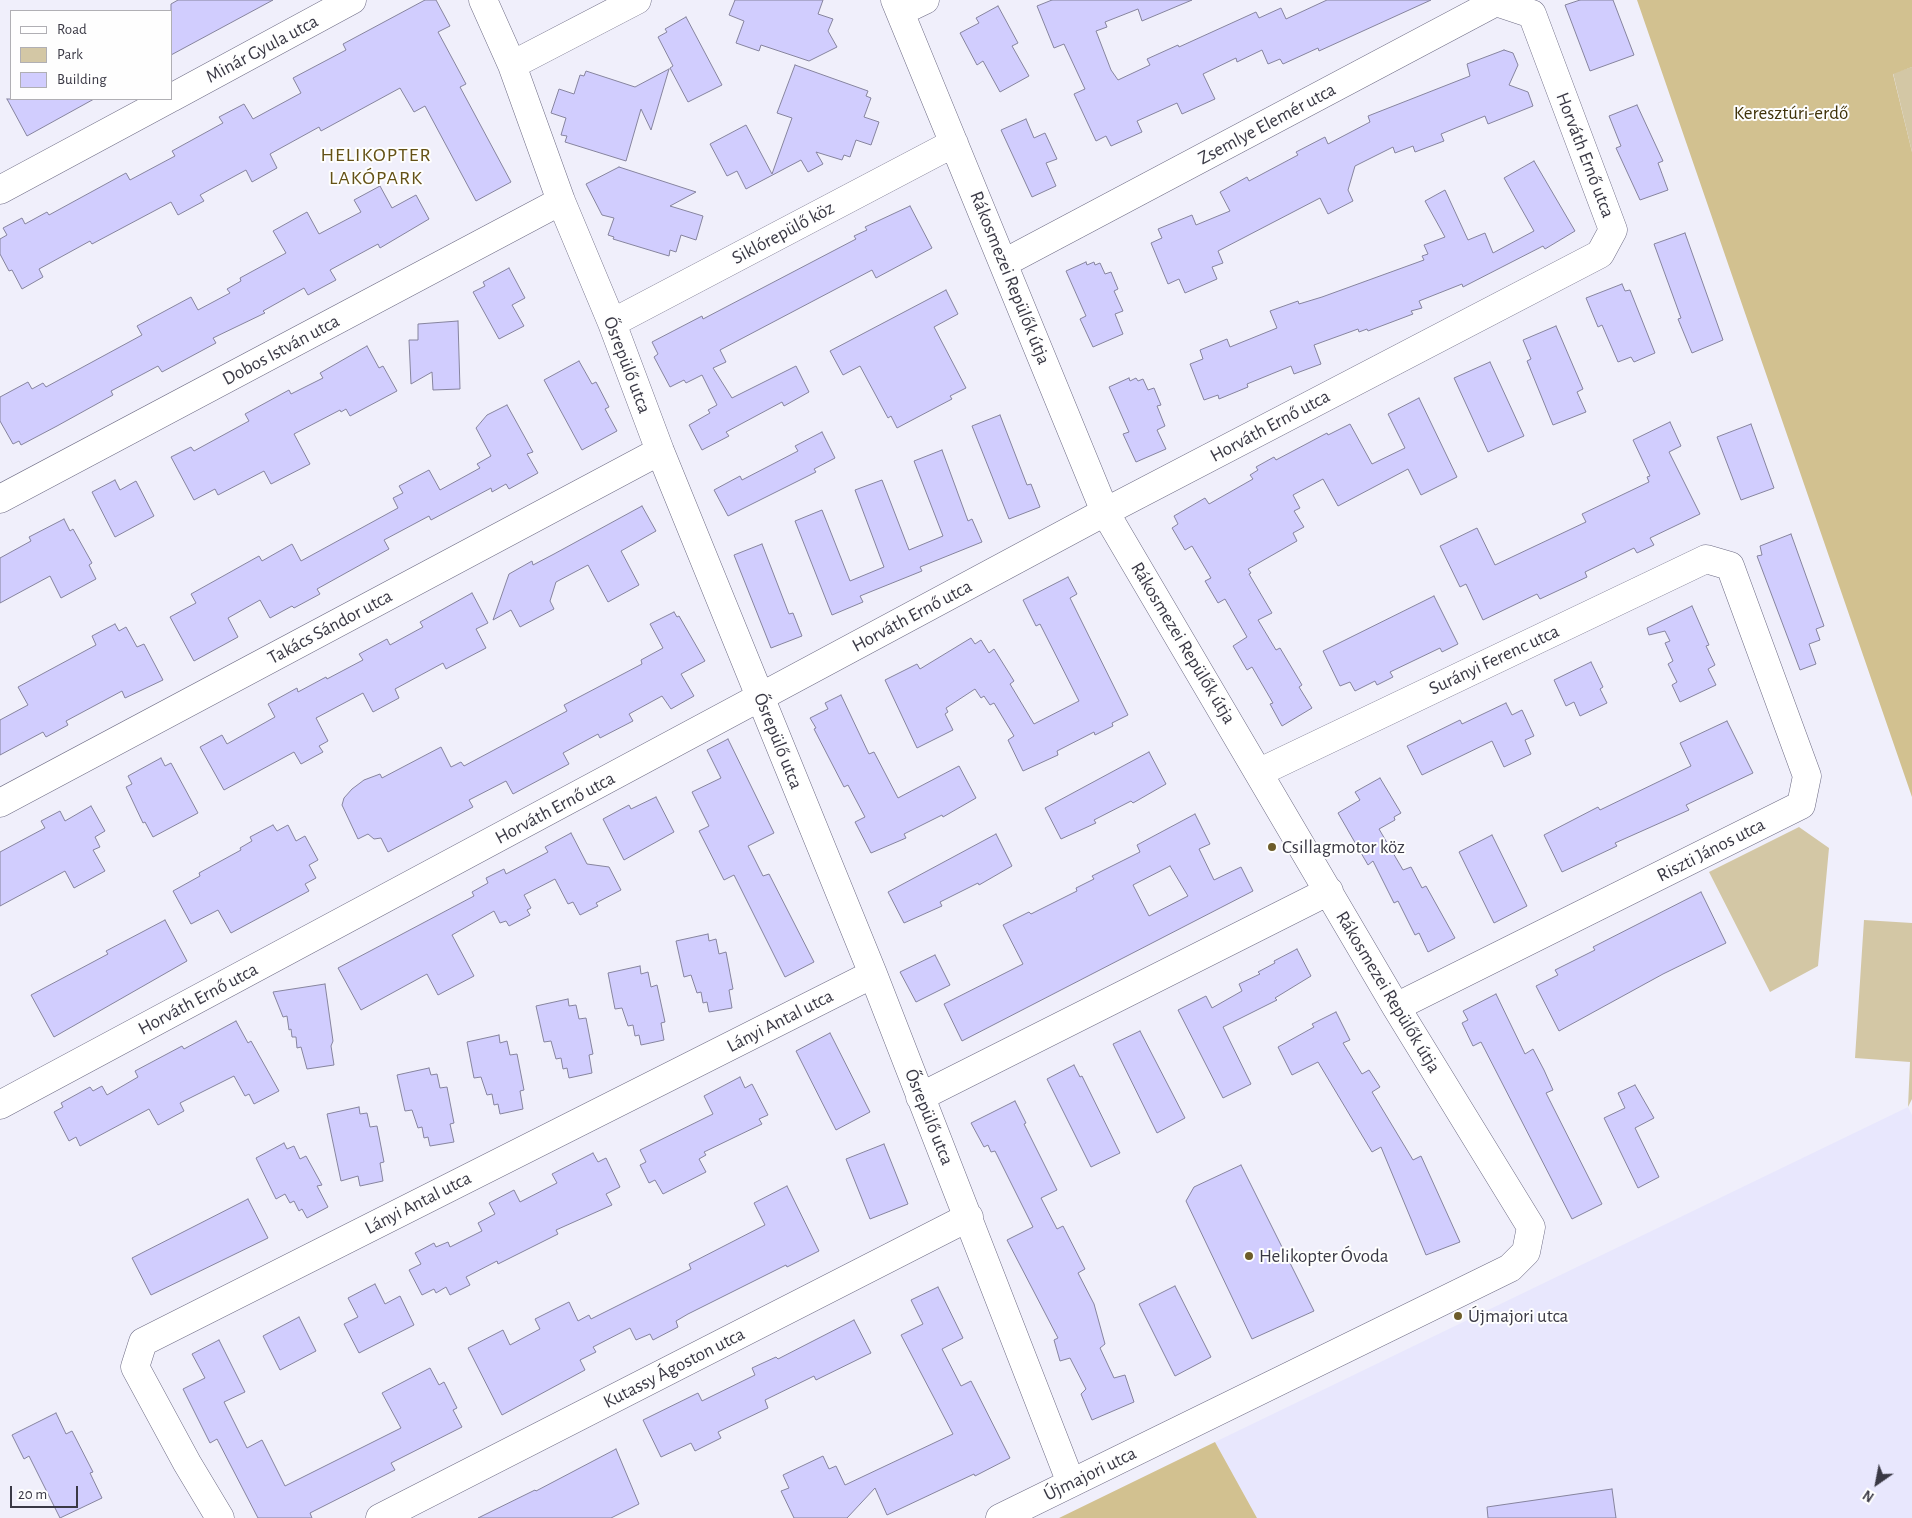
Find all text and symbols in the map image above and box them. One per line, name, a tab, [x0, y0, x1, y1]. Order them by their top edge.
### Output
legend	[10, 10, 172, 100]
street label: Minár Gyula utca	[202, 10, 322, 88]
text: Road	[57, 22, 87, 37]
text: Park	[57, 47, 83, 62]
text: Building	[57, 72, 107, 87]
street label: Zsemlye Elemér utca	[1194, 78, 1340, 170]
street label: Horváth Ernő utca	[1551, 89, 1619, 221]
park label: Keresztúri-erdő	[1734, 102, 1848, 124]
district label: HELIKOPTER LAKÓPARK	[319, 143, 433, 190]
street label: Rákosmezei Repülők útja	[965, 188, 1055, 368]
street label: Siklórepülő köz	[728, 196, 838, 270]
street label: Dobos István utca	[219, 310, 343, 390]
street label: Ősrepülő utca	[598, 313, 656, 417]
street label: Horváth Ernő utca	[1206, 385, 1334, 467]
street label: Rákosmezei Repülők útja	[1126, 558, 1240, 728]
street label: Horváth Ernő utca	[848, 575, 976, 657]
street label: Takács Sándor utca	[264, 585, 396, 669]
street label: Surányi Ferenc utca	[1425, 620, 1563, 700]
street label: Ősrepülő utca	[748, 689, 808, 793]
street label: Horváth Ernő utca	[491, 767, 619, 849]
street label: Riszti János utca	[1653, 813, 1769, 887]
place label: Csillagmotor köz	[1282, 836, 1405, 858]
marker: Csillagmotor köz	[1266, 841, 1278, 853]
street label: Rákosmezei Repülők útja	[1331, 907, 1445, 1077]
street label: Horváth Ernő utca	[134, 958, 262, 1040]
street label: Lányi Antal utca	[723, 984, 837, 1058]
street label: Ősrepülő utca	[899, 1065, 959, 1169]
street label: Lányi Antal utca	[361, 1166, 475, 1240]
place label: Helikopter Óvoda	[1259, 1245, 1389, 1267]
marker: Helikopter Óvoda	[1243, 1250, 1255, 1262]
place label: Újmajori utca	[1468, 1305, 1568, 1327]
marker: Újmajori utca	[1452, 1310, 1464, 1322]
street label: Kutassy Ágoston utca	[599, 1322, 749, 1414]
street label: Újmajori utca	[1040, 1442, 1140, 1506]
north arrow	[1852, 1458, 1902, 1508]
scale bar	[12, 1476, 80, 1508]
text: 20 m	[18, 1487, 47, 1502]
text: N	[1861, 1487, 1877, 1504]

